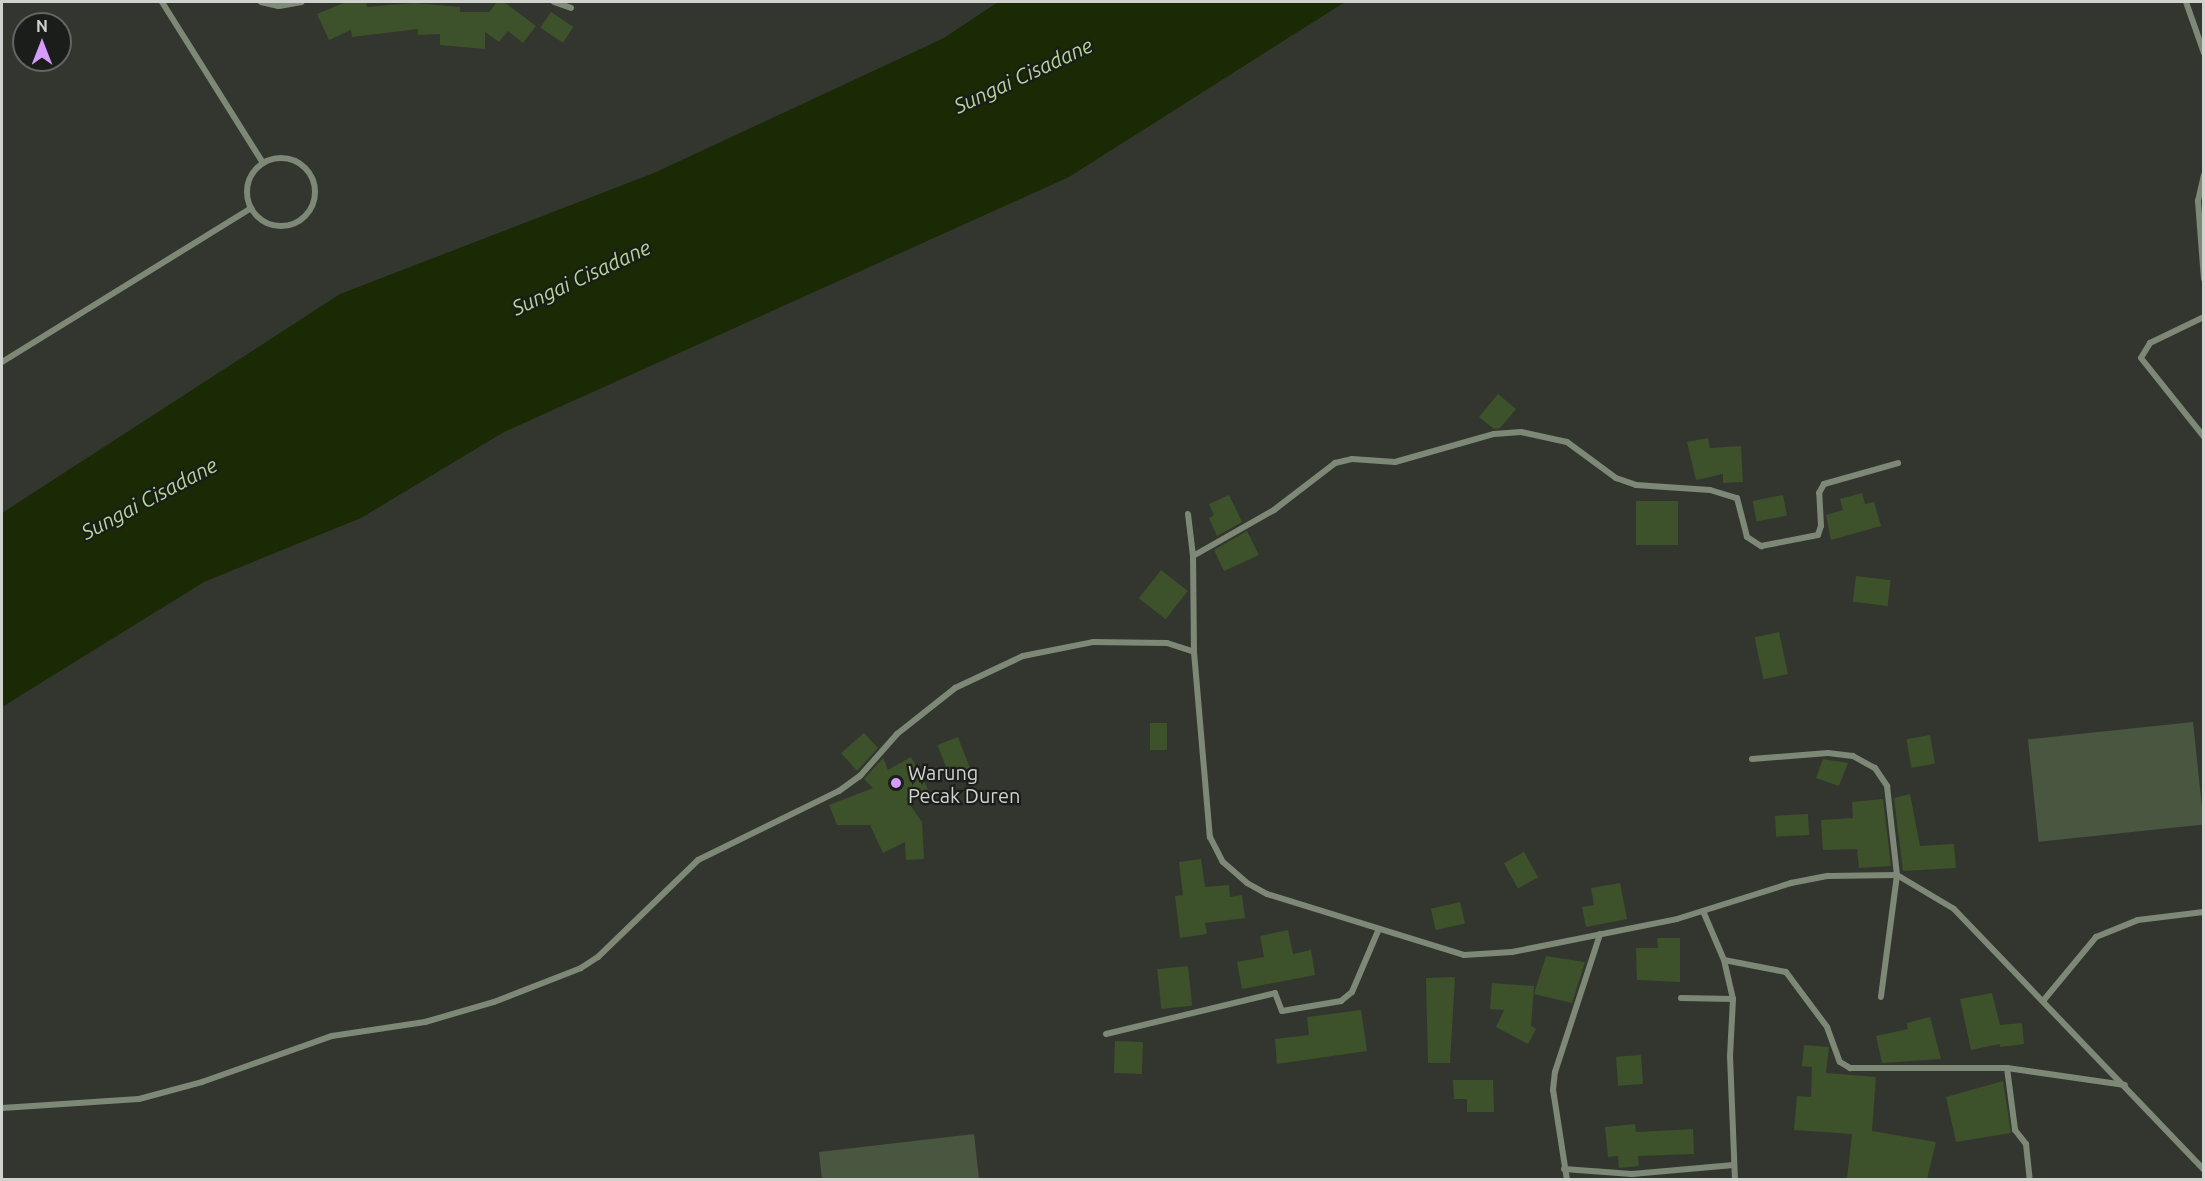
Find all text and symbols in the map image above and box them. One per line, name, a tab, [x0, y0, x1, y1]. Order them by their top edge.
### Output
north arrow	[12, 12, 72, 72]
text: N	[36, 17, 48, 35]
water label: Sungai Cisadane	[950, 32, 1096, 118]
water label: Sungai Cisadane	[508, 234, 654, 320]
water label: Sungai Cisadane	[77, 452, 221, 544]
place label: Warung Pecak Duren	[908, 760, 1020, 807]
marker: Warung Pecak Duren	[889, 776, 903, 790]

